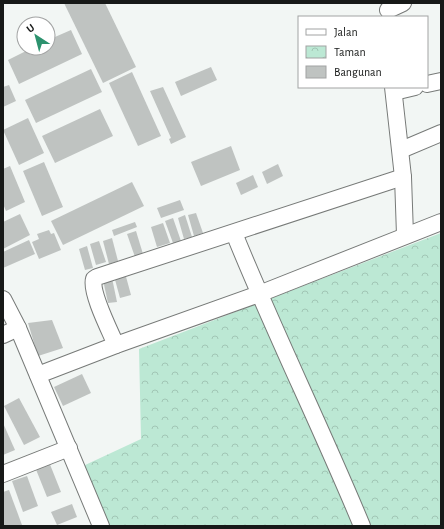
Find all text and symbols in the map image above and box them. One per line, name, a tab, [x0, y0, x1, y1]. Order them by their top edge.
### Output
north arrow	[16, 16, 56, 56]
legend	[298, 16, 428, 88]
text: U	[24, 22, 36, 35]
text: Jalan	[334, 26, 358, 38]
text: Taman	[334, 46, 366, 58]
text: Bangunan	[334, 66, 382, 78]

